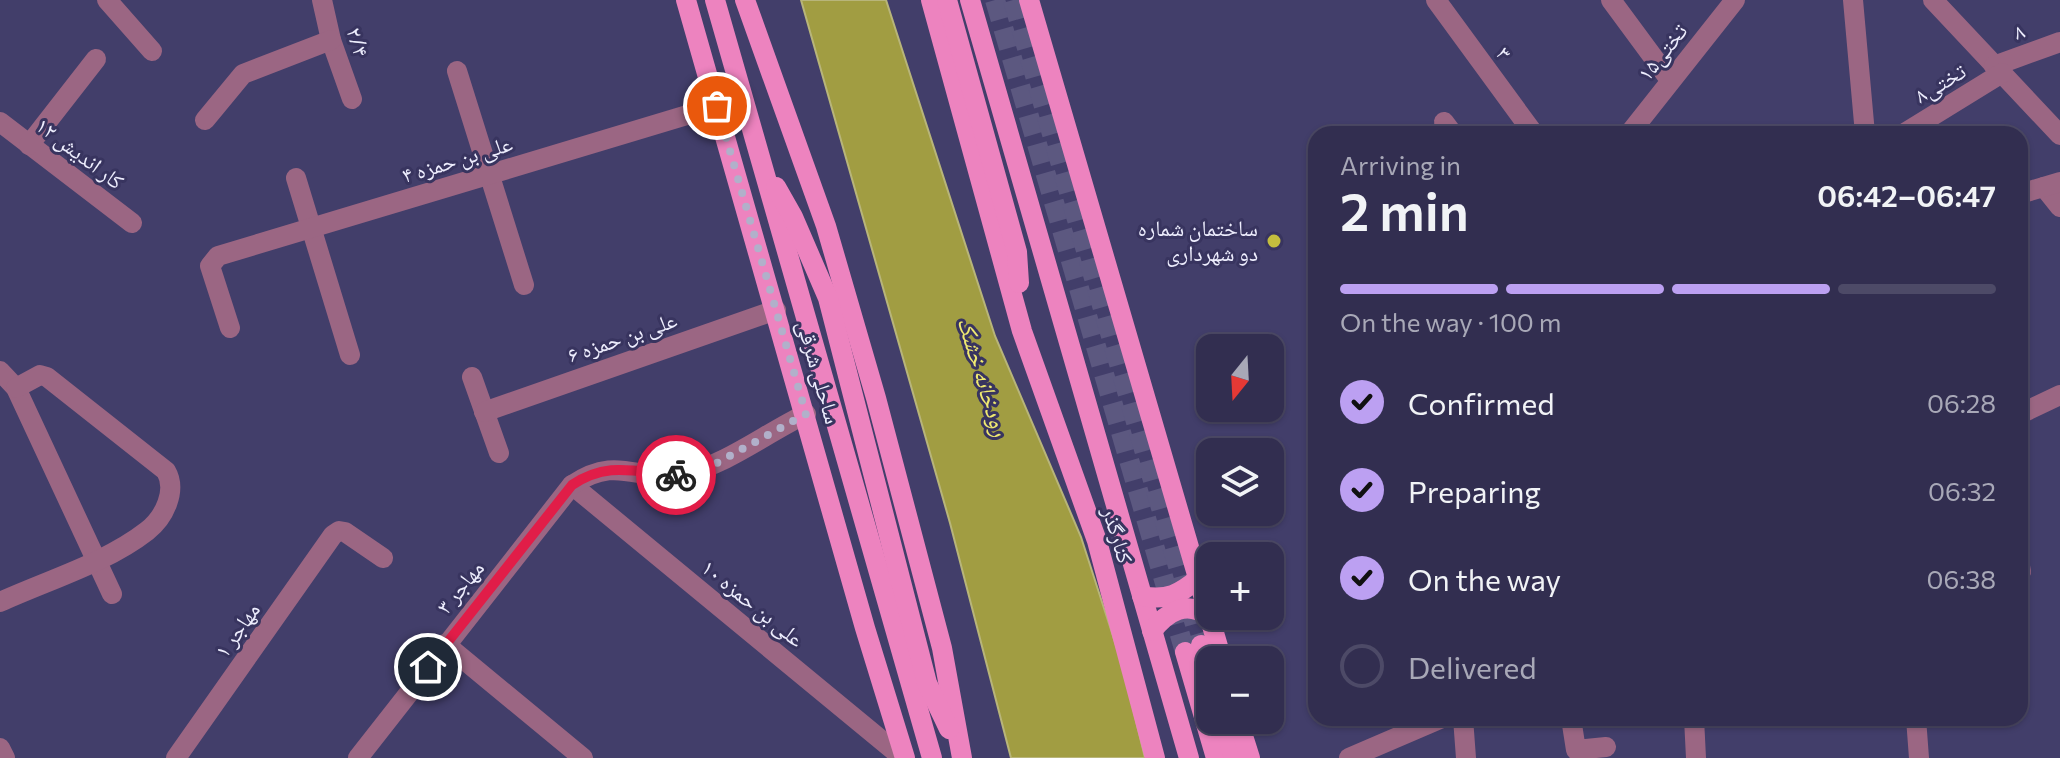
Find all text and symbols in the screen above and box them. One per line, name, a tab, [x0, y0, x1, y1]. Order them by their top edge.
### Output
street label: ۸	[2010, 16, 2028, 45]
street label: تختی۱۵	[1631, 17, 1693, 86]
street label: ۲/۴	[341, 24, 376, 60]
street label: ۳	[1491, 41, 1518, 65]
street label: تختی۸	[1909, 57, 1971, 109]
pin	[683, 72, 751, 140]
icon: bag	[695, 84, 739, 128]
street label: ۱۲ کار اندیش	[30, 111, 130, 195]
street label: ۴ علی بن حمزه	[398, 129, 516, 189]
text: Arriving in	[1340, 149, 1461, 180]
text: 06:42–06:47	[1817, 176, 1996, 213]
text: 2 min	[1340, 178, 1469, 242]
place label: ساختمان شماره دو شهرداری	[1138, 214, 1258, 267]
marker: ساختمان شماره دو شهرداری	[1265, 232, 1283, 250]
street label: ۶ علی بن حمزه	[564, 305, 680, 369]
text: On the way · 100 m	[1340, 306, 1562, 337]
water label: رودخانه خشک	[952, 313, 1016, 440]
street label: ساحلی شرقی	[791, 317, 847, 427]
north arrow	[1196, 334, 1284, 422]
map controls	[1196, 334, 1284, 734]
icon: check	[1340, 380, 1384, 424]
text: Confirmed	[1408, 384, 1555, 421]
text: 06:28	[1927, 387, 1996, 418]
courier	[636, 435, 716, 515]
button: layers	[1196, 438, 1284, 526]
icon: bike	[654, 453, 698, 497]
icon: check	[1340, 468, 1384, 512]
text: Preparing	[1408, 472, 1541, 509]
text: 06:32	[1928, 475, 1996, 506]
street label: کنارگذر	[1097, 502, 1140, 566]
button: +	[1196, 542, 1284, 630]
street label: ۱۰ علی بن حمزه	[696, 553, 810, 653]
street label: ۳ مهاجر	[430, 554, 489, 619]
icon: check	[1340, 556, 1384, 600]
text: On the way	[1408, 560, 1561, 597]
text: 06:38	[1927, 563, 1996, 594]
street label: ۱ مهاجر	[208, 597, 265, 662]
pin	[394, 633, 462, 701]
icon: home	[406, 645, 450, 689]
button: −	[1196, 646, 1284, 734]
text: Delivered	[1408, 648, 1537, 685]

